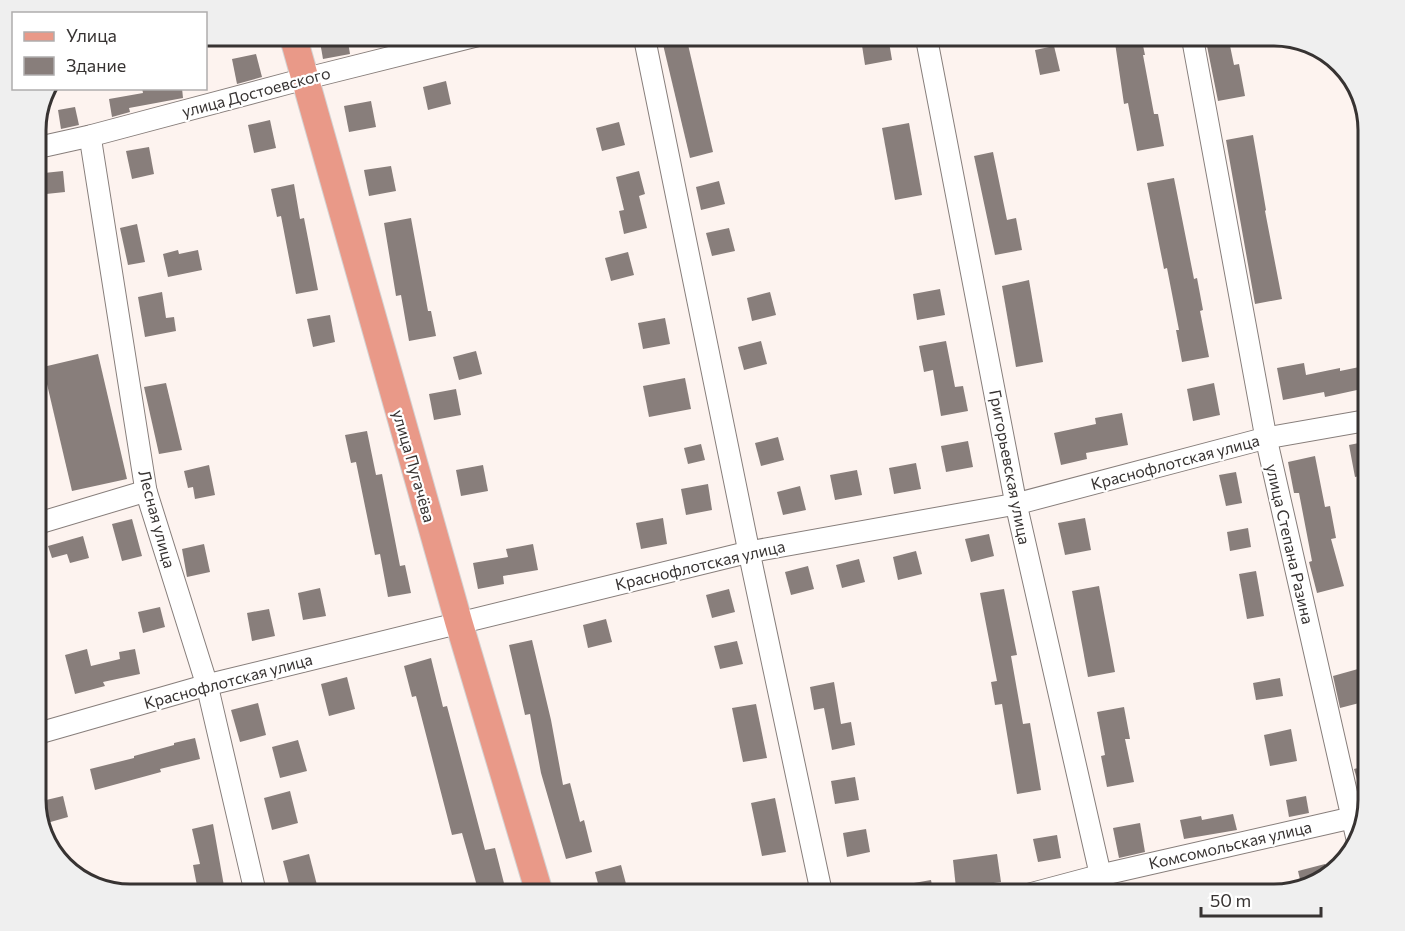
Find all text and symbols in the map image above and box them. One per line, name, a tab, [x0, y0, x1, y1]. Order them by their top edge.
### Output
legend	[12, 12, 207, 90]
text: Улица	[66, 24, 117, 46]
text: Здание	[66, 54, 126, 76]
street label: улица Достоевского	[180, 63, 332, 120]
street label: Григорьевская улица	[986, 388, 1035, 546]
street label: улица Пугачёва	[389, 407, 440, 524]
street label: Краснофлотская улица	[1089, 430, 1261, 493]
street label: улица Степана Разина	[1263, 462, 1318, 626]
street label: Лесная улица	[135, 468, 180, 570]
street label: Краснофлотская улица	[613, 536, 787, 593]
street label: Краснофлотская улица	[142, 649, 314, 712]
street label: Комсомольская улица	[1147, 817, 1313, 873]
scale bar	[1201, 880, 1321, 918]
text: 50 m	[1210, 889, 1251, 911]

